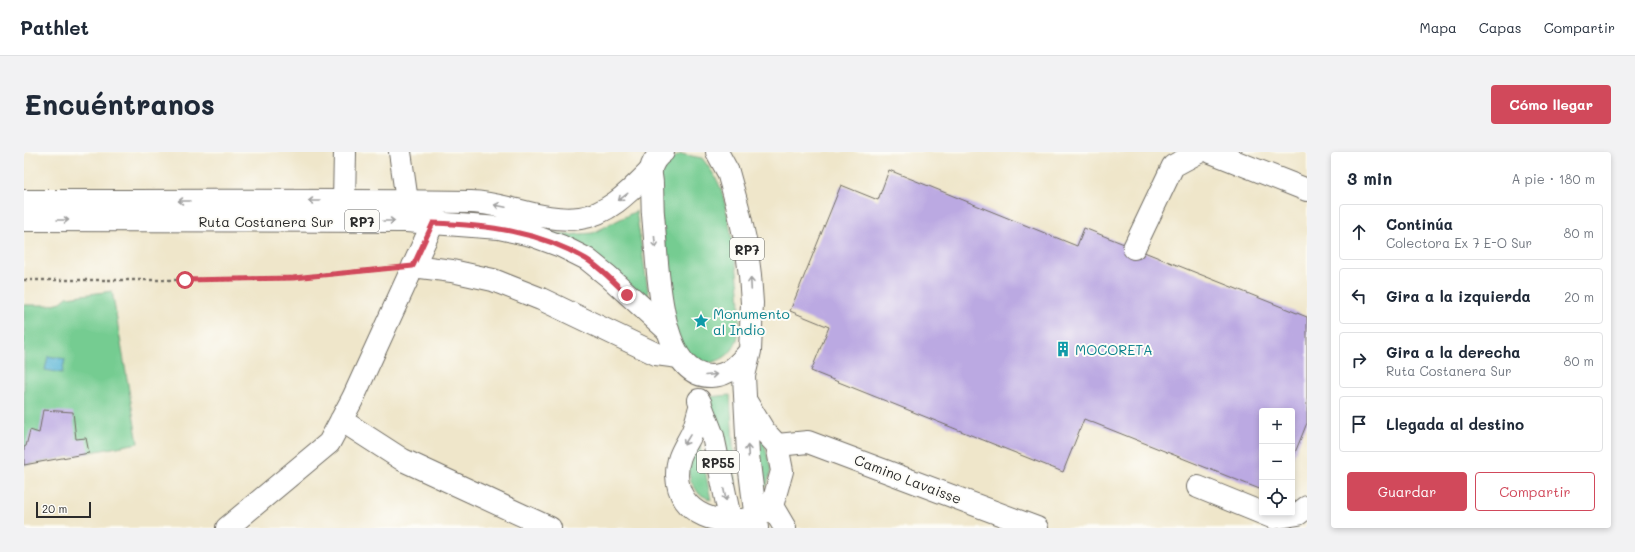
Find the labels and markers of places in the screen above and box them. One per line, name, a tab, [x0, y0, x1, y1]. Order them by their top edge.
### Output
place label: Monumento al Indio	[713, 304, 790, 339]
place icon: Monumento al Indio	[692, 312, 710, 330]
building icon: MOCORETA	[1054, 340, 1072, 358]
place label: MOCORETA	[1075, 340, 1153, 359]

